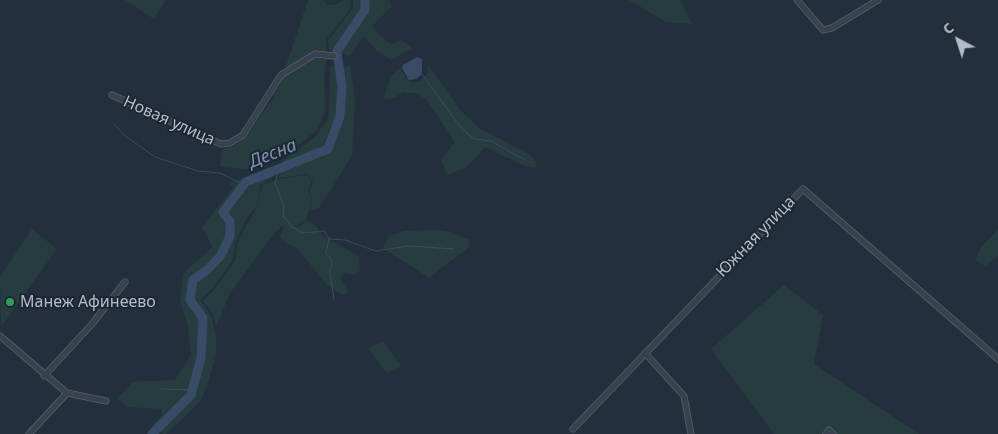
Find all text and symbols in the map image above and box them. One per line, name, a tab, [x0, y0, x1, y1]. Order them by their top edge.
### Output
north arrow	[933, 15, 983, 65]
text: С	[938, 18, 958, 38]
street label: Новая улица	[120, 92, 218, 150]
water label: Десна	[246, 135, 300, 173]
street label: Южная улица	[712, 192, 800, 282]
place label: Манеж Афинеево	[20, 292, 156, 312]
marker: Манеж Афинеево	[4, 296, 16, 308]

